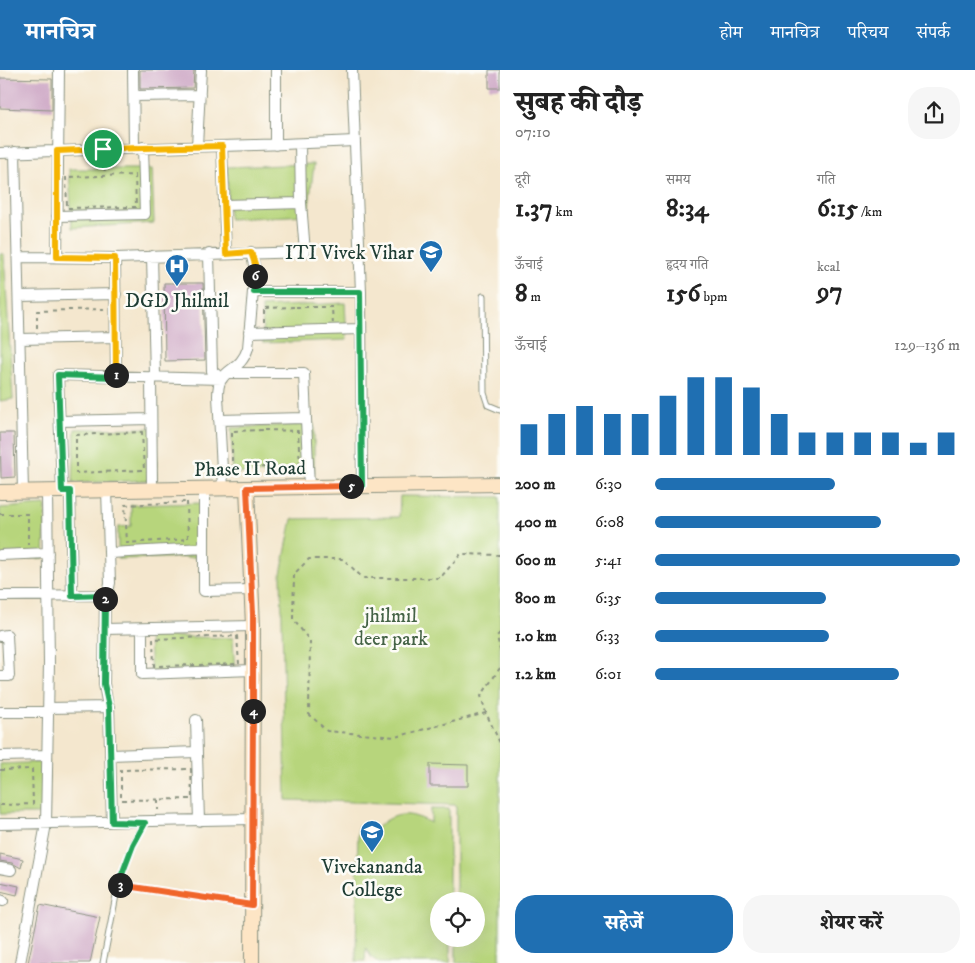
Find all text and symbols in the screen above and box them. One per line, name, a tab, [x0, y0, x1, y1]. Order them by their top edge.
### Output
text: मानचित्र	[25, 17, 95, 47]
text: होम	[720, 22, 743, 44]
text: मानचित्र	[771, 22, 819, 44]
text: परिचय	[847, 22, 888, 44]
text: संपर्क	[916, 22, 950, 44]
text: सुबह की दौड़	[515, 85, 642, 120]
button: share	[908, 87, 960, 139]
text: 07:10	[515, 122, 551, 142]
pin	[82, 128, 124, 170]
icon: arrive	[89, 135, 117, 163]
text: दूरी	[515, 171, 530, 189]
text: समय	[666, 171, 691, 189]
text: गति	[817, 171, 835, 189]
text: 1.37	[515, 193, 553, 224]
text: 8:34	[666, 193, 709, 224]
text: 6:15	[817, 193, 858, 224]
text: km	[553, 203, 573, 221]
text: /km	[858, 203, 882, 221]
school or university icon: ITI Vivek Vihar	[418, 239, 444, 273]
place label: ITI Vivek Vihar	[285, 241, 415, 266]
hospital icon: DGD Jhilmil	[164, 253, 190, 287]
text: ऊँचाई	[515, 256, 543, 274]
text: हृदय गति	[666, 256, 708, 274]
text: kcal	[817, 258, 840, 276]
pin: 6	[242, 264, 268, 288]
text: 6	[252, 267, 259, 285]
text: 97	[817, 276, 843, 307]
text: 8	[515, 278, 528, 309]
text: 156	[666, 278, 700, 309]
text: m	[528, 288, 541, 306]
text: bpm	[700, 288, 728, 306]
place label: DGD Jhilmil	[125, 289, 229, 314]
text: ऊँचाई	[515, 335, 547, 355]
text: 129–136 m	[894, 335, 960, 355]
pin: 1	[104, 362, 128, 388]
text: 1	[114, 366, 119, 384]
street label: Phase II Road	[194, 456, 306, 483]
pin: 5	[338, 474, 364, 498]
text: 200 m	[515, 474, 556, 494]
text: 6:30	[595, 474, 622, 494]
text: 5	[348, 477, 355, 495]
text: 400 m	[515, 512, 557, 532]
text: 6:08	[595, 512, 624, 532]
text: 600 m	[515, 550, 556, 570]
text: 5:41	[595, 550, 622, 570]
pin: 2	[92, 586, 118, 612]
text: 800 m	[515, 588, 556, 608]
text: 6:35	[595, 588, 621, 608]
text: 2	[102, 590, 109, 608]
park label: jhilmil deer park	[354, 604, 428, 652]
text: 1.0 km	[515, 626, 557, 646]
text: 6:33	[595, 626, 619, 646]
text: 1.2 km	[515, 664, 556, 684]
text: 6:01	[595, 664, 622, 684]
pin: 4	[240, 698, 266, 724]
text: 4	[249, 702, 258, 720]
school or university icon: Vivekananda College	[359, 819, 385, 853]
place label: Vivekananda College	[321, 855, 423, 903]
pin: 3	[108, 872, 132, 898]
text: 3	[118, 876, 123, 894]
map controls	[430, 892, 485, 947]
button: locate	[430, 892, 485, 947]
button: सहेजें	[515, 895, 733, 953]
button: शेयर करें	[743, 895, 960, 953]

